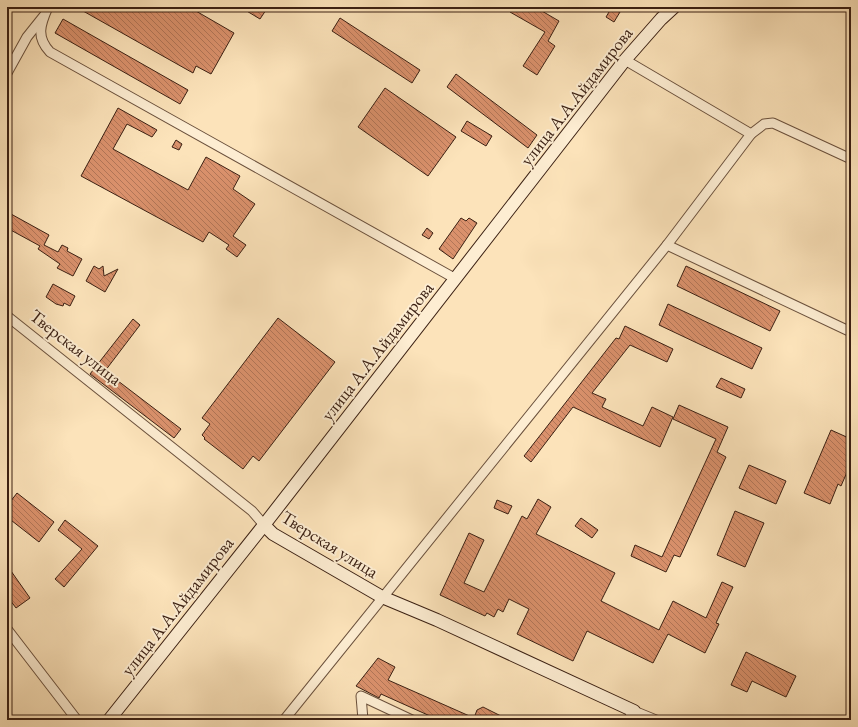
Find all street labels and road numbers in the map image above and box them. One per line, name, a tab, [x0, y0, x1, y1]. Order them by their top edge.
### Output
street label: улица А.А.Айдамирова	[515, 21, 638, 170]
street label: улица А.А.Айдамирова	[316, 276, 439, 425]
street label: Тверская улица	[25, 304, 127, 391]
street label: Тверская улица	[277, 505, 384, 583]
street label: улица А.А.Айдамирова	[116, 531, 239, 680]

